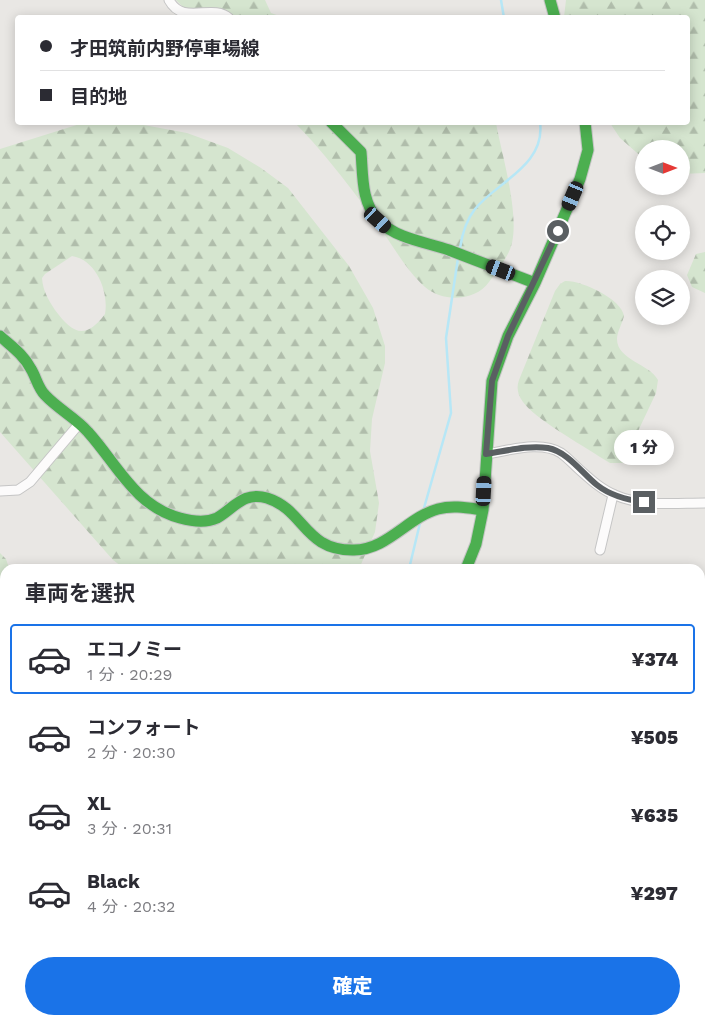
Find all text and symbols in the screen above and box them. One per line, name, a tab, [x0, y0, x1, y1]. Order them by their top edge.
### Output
text: 才田筑前内野停車場線	[70, 37, 260, 60]
text: 目的地	[70, 85, 127, 108]
north arrow	[635, 140, 690, 195]
map controls	[635, 140, 690, 325]
car	[560, 179, 585, 213]
car	[361, 204, 394, 236]
button: locate	[635, 205, 690, 260]
route start	[547, 220, 569, 242]
car	[484, 258, 517, 282]
button: layers	[635, 270, 690, 325]
callout: 1 分	[614, 430, 674, 464]
text: 1 分	[630, 438, 658, 457]
car	[475, 476, 492, 506]
route end	[633, 491, 655, 513]
text: 車両を選択	[25, 581, 135, 606]
icon: car	[27, 637, 72, 682]
text: エコノミー	[87, 638, 182, 661]
text: ¥374	[631, 648, 678, 671]
text: 1 分 · 20:29	[87, 665, 172, 684]
icon: car	[27, 715, 72, 760]
text: コンフォート	[87, 716, 200, 739]
text: ¥505	[631, 726, 678, 749]
text: 2 分 · 20:30	[87, 743, 176, 762]
text: XL	[87, 792, 111, 815]
icon: car	[27, 793, 72, 838]
text: ¥635	[631, 804, 678, 827]
text: 3 分 · 20:31	[87, 819, 172, 838]
text: Black	[87, 870, 140, 893]
icon: car	[27, 871, 72, 916]
text: ¥297	[631, 882, 678, 905]
text: 4 分 · 20:32	[87, 897, 175, 916]
button: 確定	[25, 957, 680, 1015]

